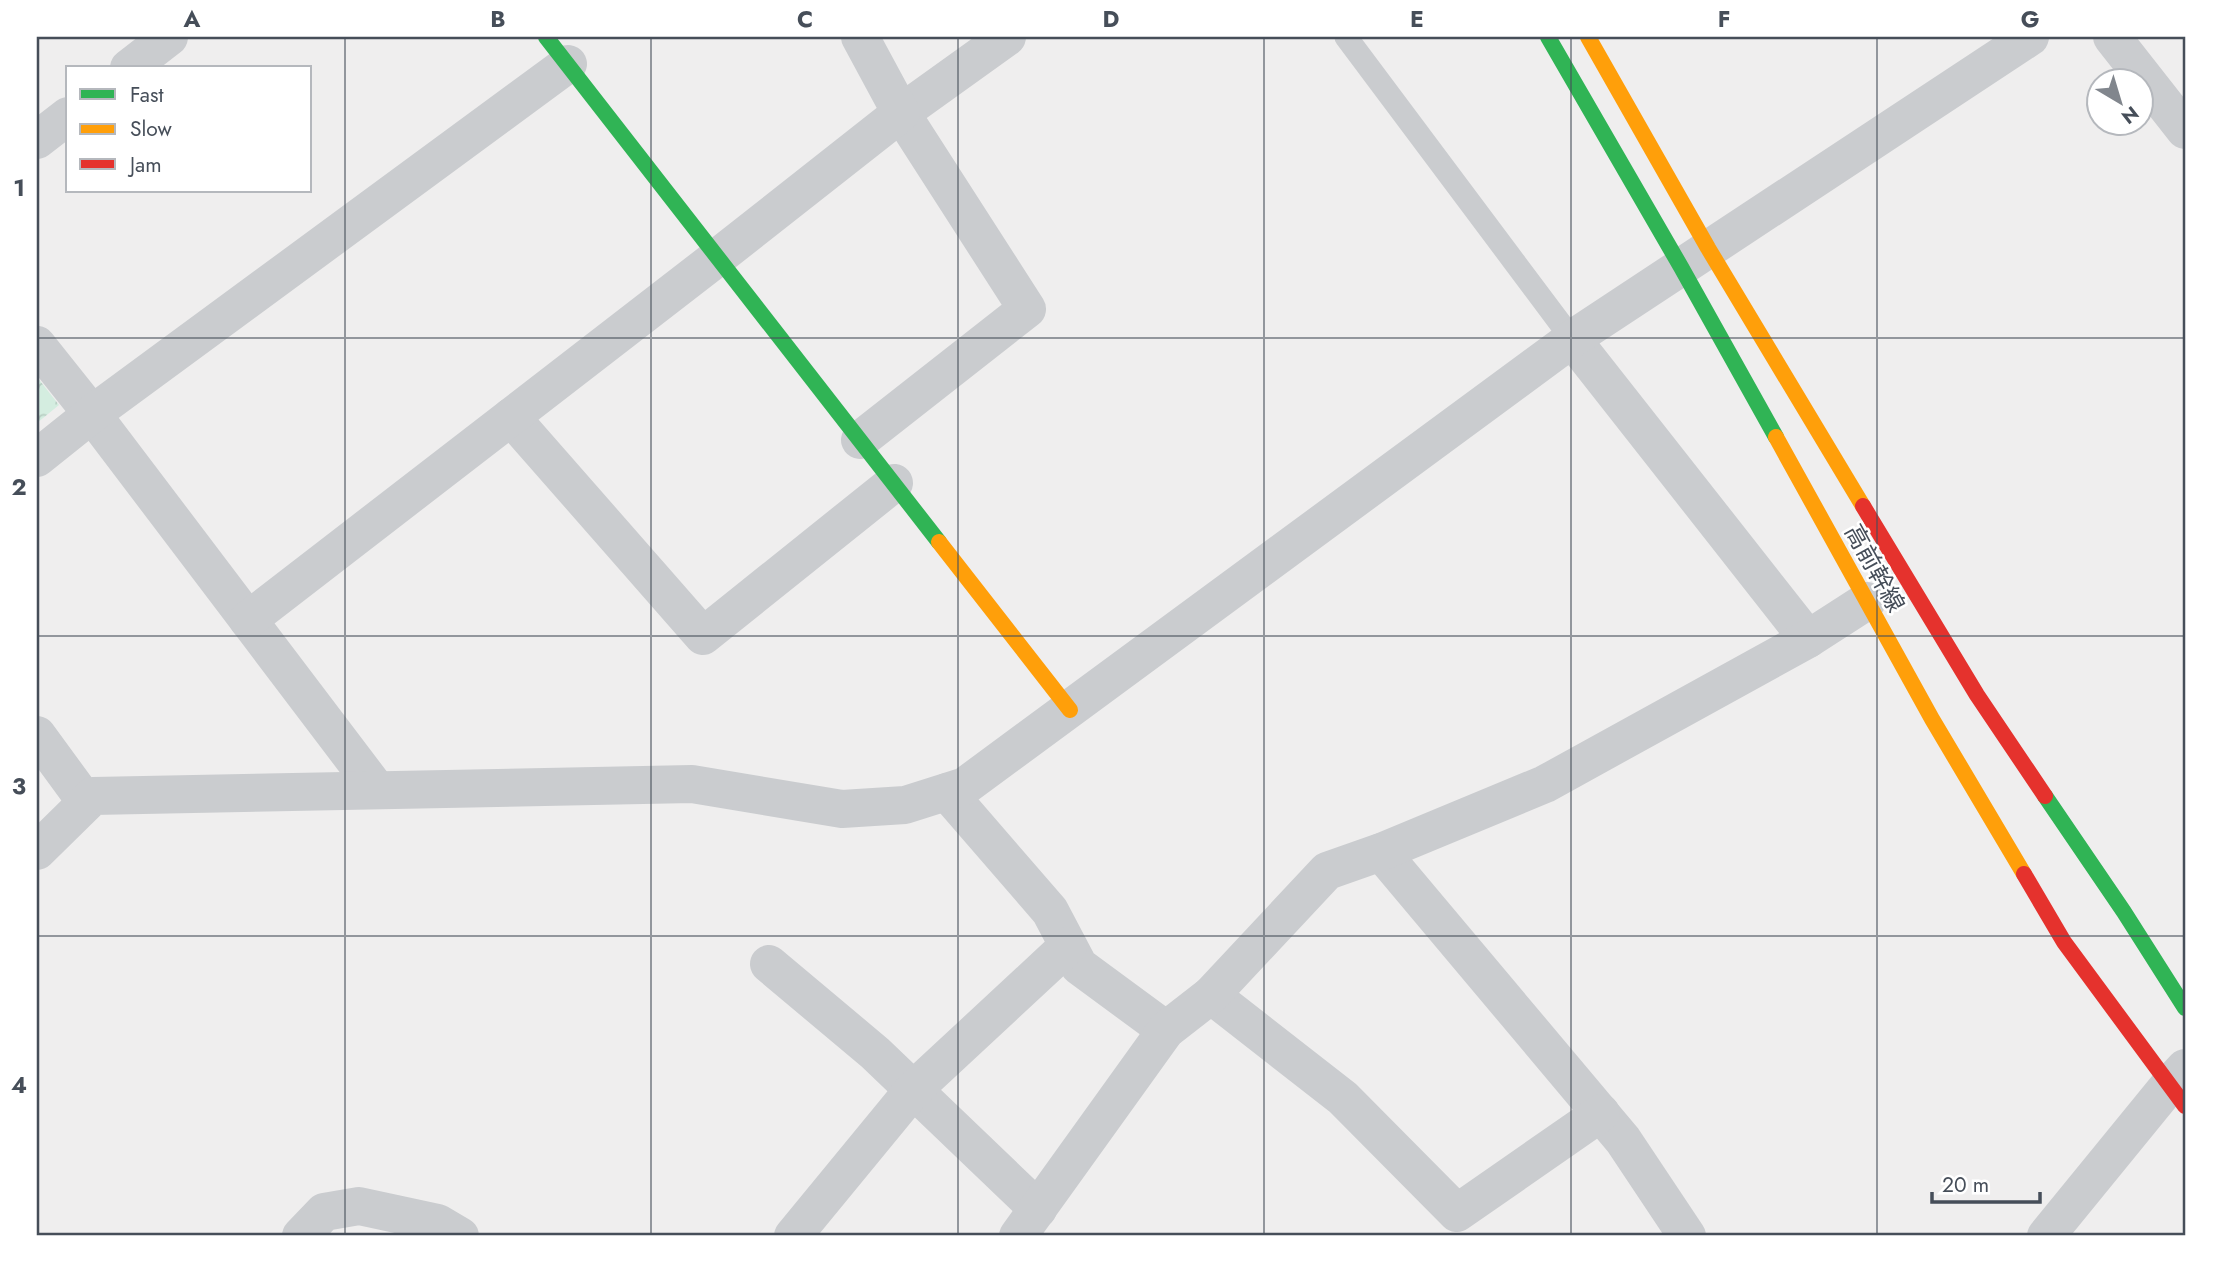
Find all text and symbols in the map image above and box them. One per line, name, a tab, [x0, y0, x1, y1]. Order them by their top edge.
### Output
text: A	[183, 2, 201, 36]
text: B	[490, 2, 506, 36]
text: C	[797, 2, 813, 36]
text: D	[1103, 2, 1120, 36]
text: E	[1410, 2, 1424, 36]
text: F	[1718, 2, 1730, 36]
text: G	[2021, 2, 2039, 36]
legend	[66, 66, 312, 192]
north arrow	[2086, 66, 2156, 136]
text: Fast	[130, 80, 163, 110]
text: N	[2116, 100, 2144, 130]
text: Slow	[130, 114, 172, 144]
text: Jam	[127, 150, 162, 180]
text: 1	[13, 171, 25, 205]
text: 2	[11, 470, 27, 504]
street label: 高前幹線	[1836, 518, 1914, 618]
text: 3	[12, 769, 26, 803]
text: 4	[11, 1068, 27, 1102]
scale bar	[1932, 1161, 2040, 1205]
text: 20 m	[1942, 1170, 1989, 1200]

